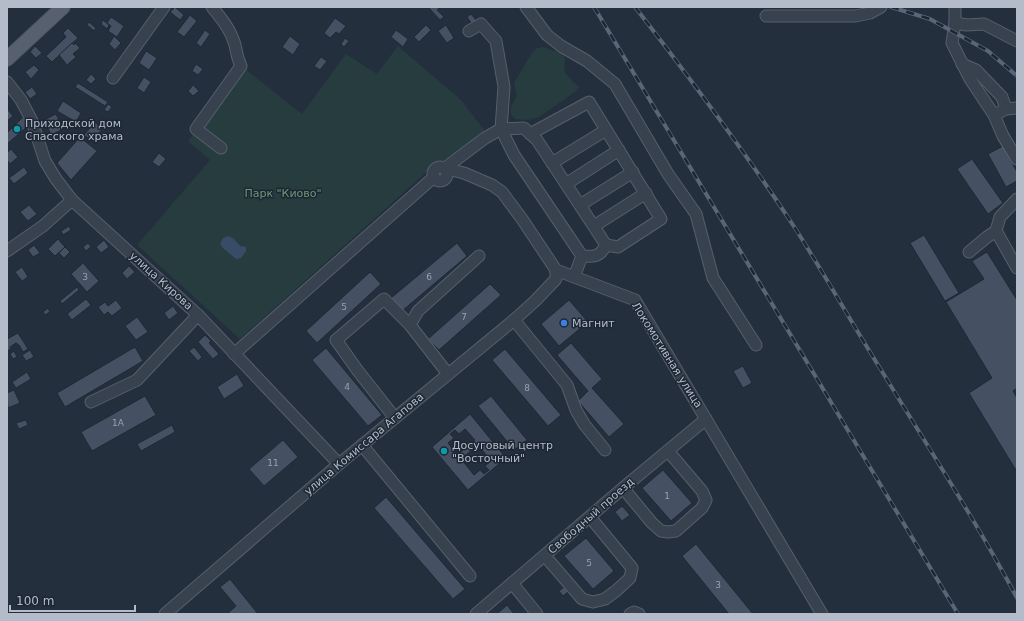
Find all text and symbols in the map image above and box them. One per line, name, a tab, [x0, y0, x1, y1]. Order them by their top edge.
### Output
place label: Приходской дом Спасского храма	[25, 117, 123, 143]
marker: Приходской дом Спасского храма	[12, 124, 22, 134]
park label: Парк "Киово"	[244, 187, 322, 200]
street label: улица Кирова	[127, 249, 195, 313]
house number: 3	[82, 272, 88, 282]
house number: 6	[426, 272, 432, 282]
street label: Локомотивная улица	[629, 300, 705, 410]
house number: 5	[341, 302, 347, 312]
house number: 7	[461, 312, 467, 322]
place label: Магнит	[572, 317, 615, 330]
marker: Магнит	[559, 318, 569, 328]
house number: 4	[344, 382, 350, 392]
house number: 8	[524, 383, 530, 393]
street label: улица Комиссара Агапова	[302, 390, 426, 498]
house number: 1А	[112, 418, 125, 428]
place label: Досуговый центр "Восточный"	[452, 439, 553, 465]
marker: Досуговый центр "Восточный"	[439, 446, 449, 456]
house number: 11	[267, 458, 279, 468]
street label: Свободный проезд	[545, 475, 637, 557]
house number: 1	[664, 491, 670, 501]
house number: 5	[586, 558, 592, 568]
house number: 3	[715, 580, 721, 590]
scale bar	[10, 587, 135, 613]
text: 100 m	[16, 594, 54, 608]

